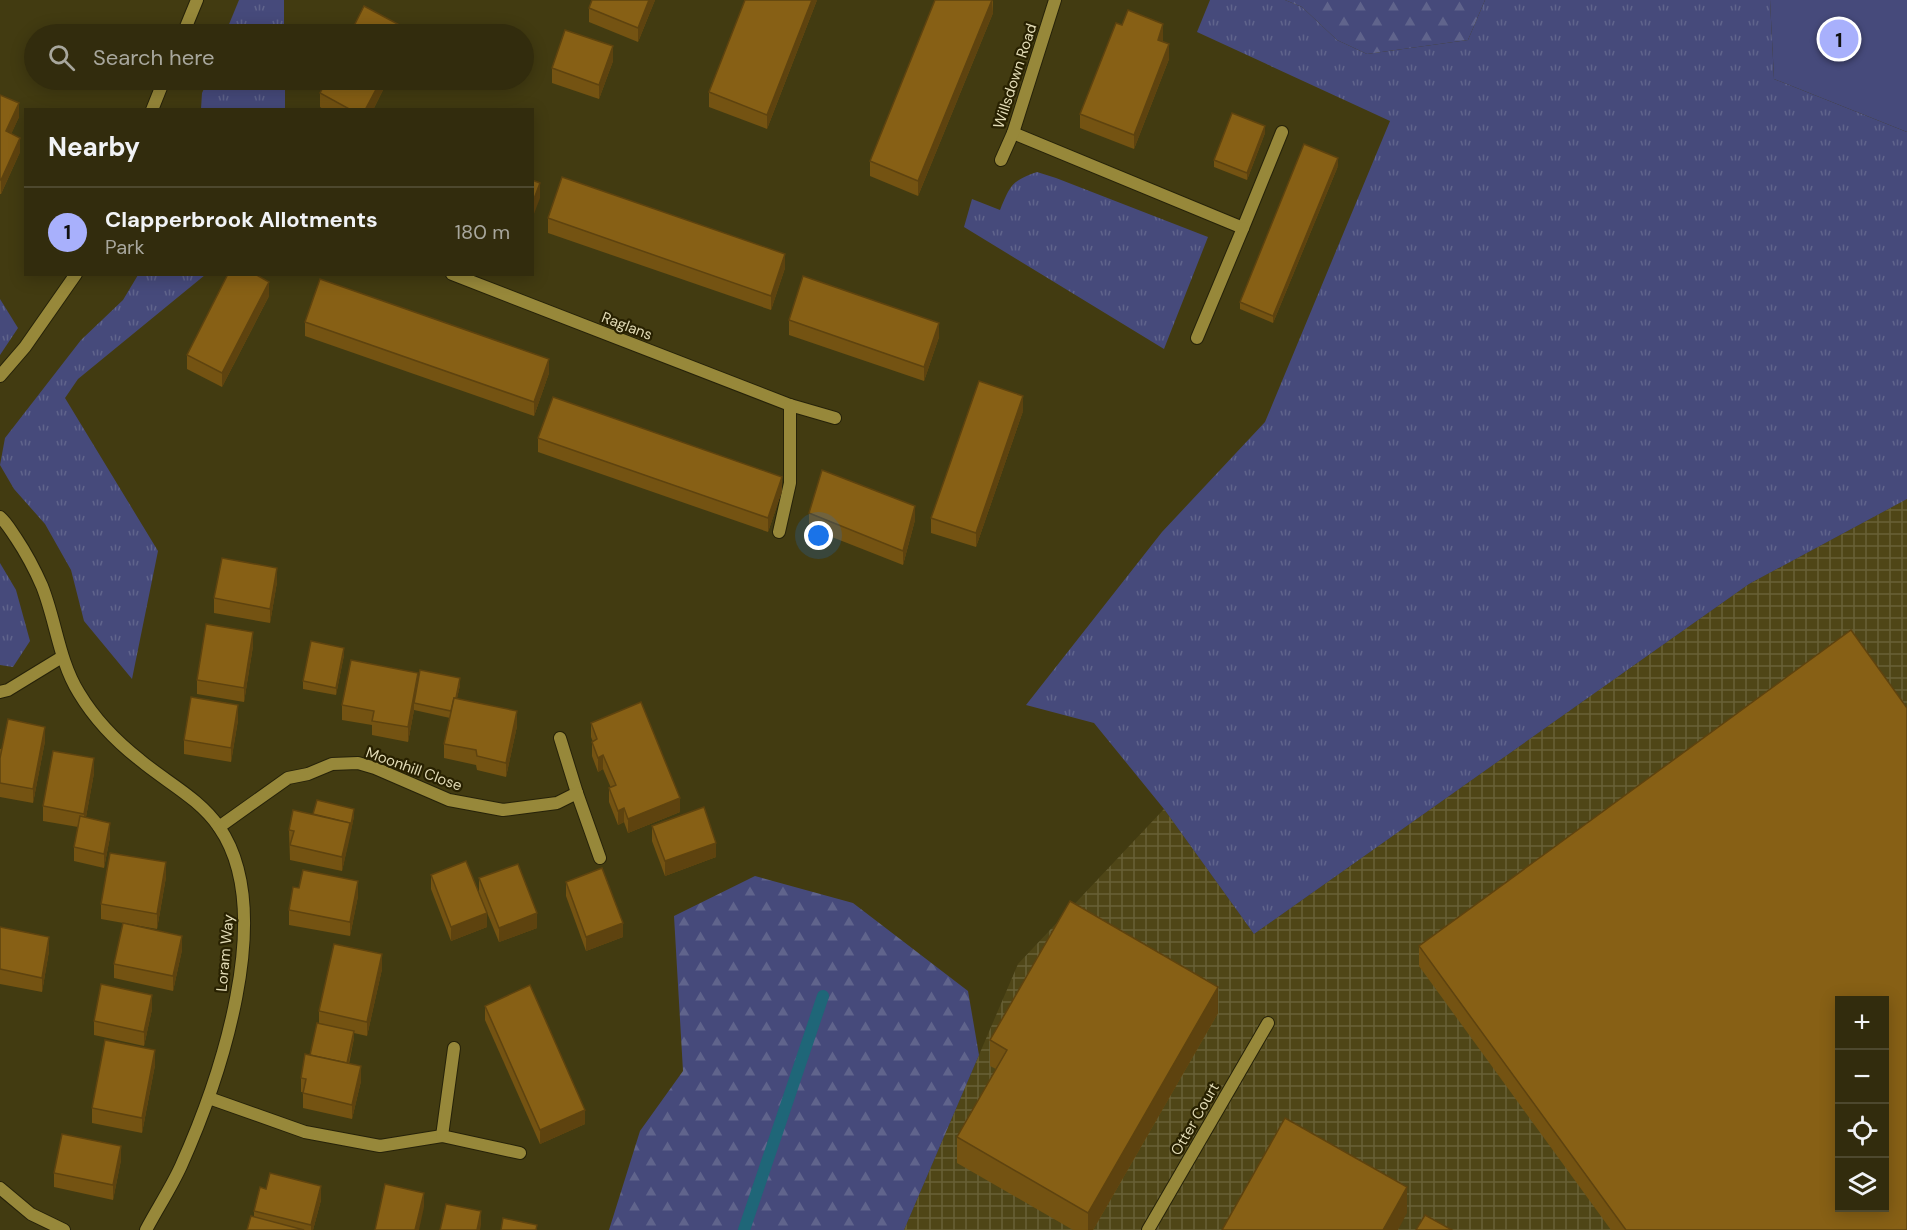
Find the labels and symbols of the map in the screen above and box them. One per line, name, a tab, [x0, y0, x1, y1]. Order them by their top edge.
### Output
pin: 1	[1820, 16, 1858, 62]
street label: Willsdown Road	[989, 21, 1041, 131]
street label: Raglans	[599, 307, 655, 345]
your location	[804, 521, 833, 550]
street label: Moonhill Close	[363, 742, 465, 796]
street label: Loram Way	[212, 913, 238, 993]
street label: Otter Court	[1166, 1079, 1224, 1159]

